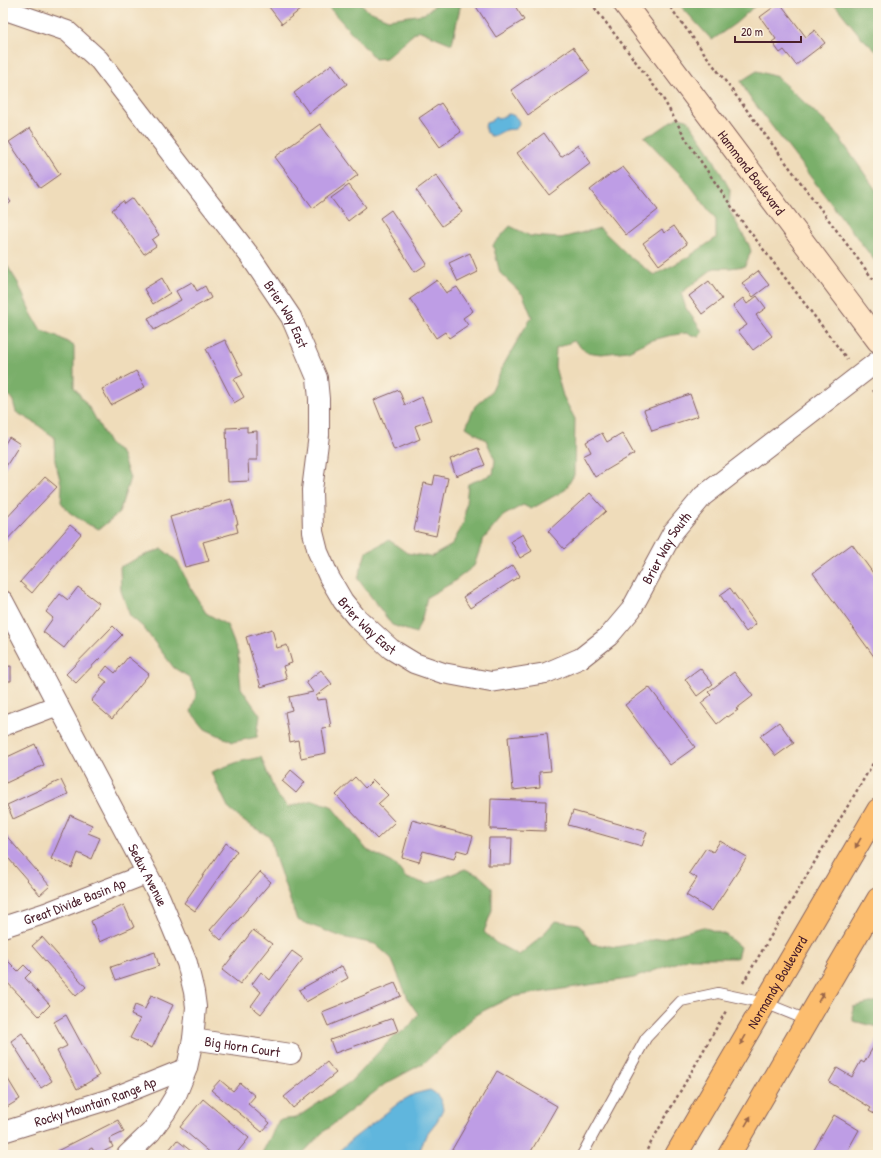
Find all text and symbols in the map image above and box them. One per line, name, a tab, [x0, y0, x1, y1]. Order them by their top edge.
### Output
scale bar	[735, 18, 801, 44]
text: 20 m	[741, 23, 763, 40]
street label: Hammond Boulevard	[714, 126, 790, 219]
street label: Brier Way East	[260, 276, 313, 351]
street label: Brier Way South	[637, 507, 695, 587]
street label: Brier Way East	[334, 592, 400, 659]
one-way arrow	[855, 837, 862, 849]
street label: Sedux Avenue	[124, 840, 173, 909]
street label: Great Divide Basin Ap	[21, 873, 128, 929]
street label: Normandy Boulevard	[742, 932, 811, 1032]
one-way arrow	[817, 991, 824, 1003]
street label: Big Horn Court	[203, 1031, 282, 1061]
one-way arrow	[740, 1034, 747, 1046]
street label: Rocky Mountain Range Ap	[32, 1072, 159, 1131]
one-way arrow	[745, 1115, 752, 1127]

